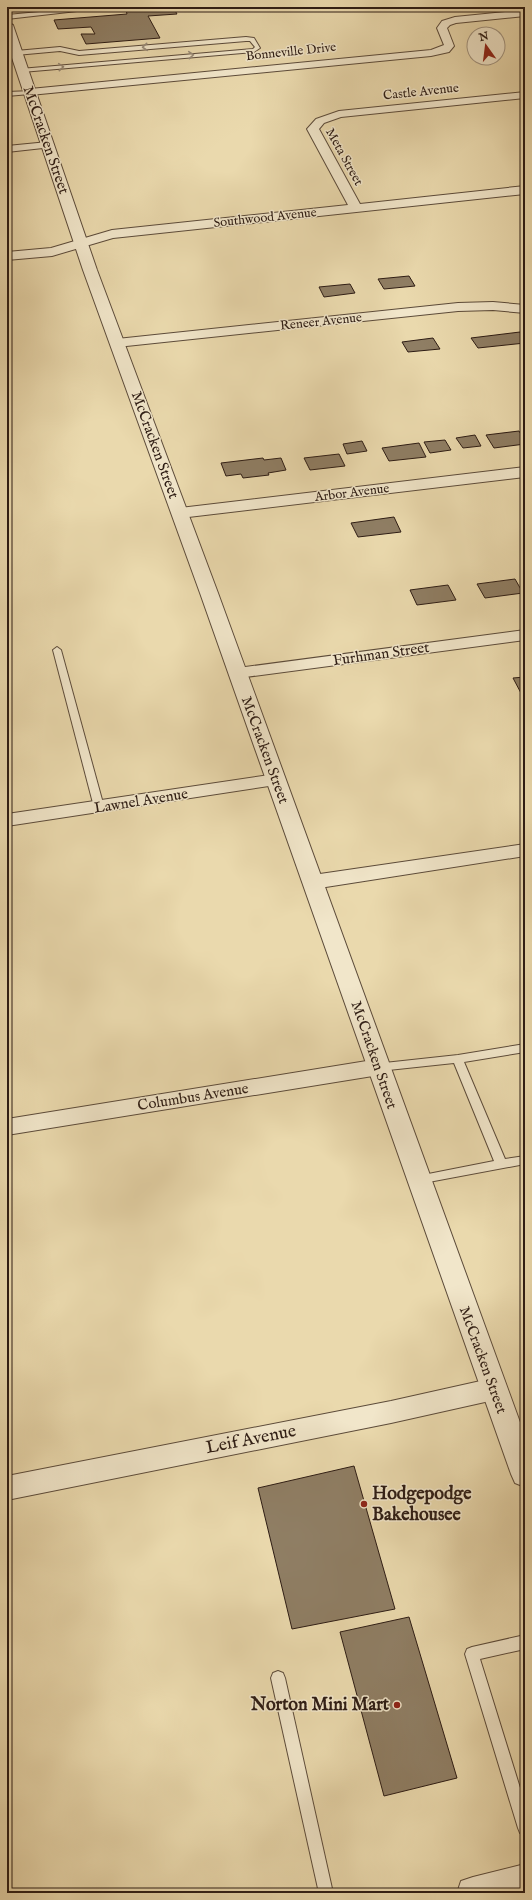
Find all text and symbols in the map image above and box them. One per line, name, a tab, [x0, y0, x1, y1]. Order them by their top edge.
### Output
north arrow	[466, 26, 506, 66]
text: N	[477, 29, 491, 45]
street label: Bonneville Drive	[245, 39, 337, 65]
one-way arrow	[142, 43, 148, 52]
one-way arrow	[188, 51, 194, 60]
one-way arrow	[58, 62, 64, 71]
street label: Castle Avenue	[382, 80, 460, 104]
street label: McCracken Street	[19, 84, 73, 196]
street label: Meta Street	[321, 125, 367, 189]
street label: Southwood Avenue	[213, 204, 317, 232]
street label: Reneer Avenue	[279, 309, 363, 335]
street label: McCracken Street	[127, 389, 183, 501]
street label: Arbor Avenue	[313, 480, 390, 506]
street label: Furhman Street	[332, 638, 430, 670]
street label: McCracken Street	[237, 694, 293, 806]
street label: Lawnel Avenue	[93, 784, 189, 818]
street label: McCracken Street	[347, 999, 401, 1111]
street label: Columbus Avenue	[136, 1079, 250, 1115]
street label: McCracken Street	[455, 1304, 511, 1416]
street label: Leif Avenue	[204, 1420, 298, 1460]
place label: Hodgepodge Bakehousee	[372, 1483, 472, 1527]
marker: Hodgepodge Bakehousee	[359, 1499, 369, 1509]
place label: Norton Mini Mart	[250, 1694, 390, 1717]
marker: Norton Mini Mart	[392, 1700, 402, 1710]

